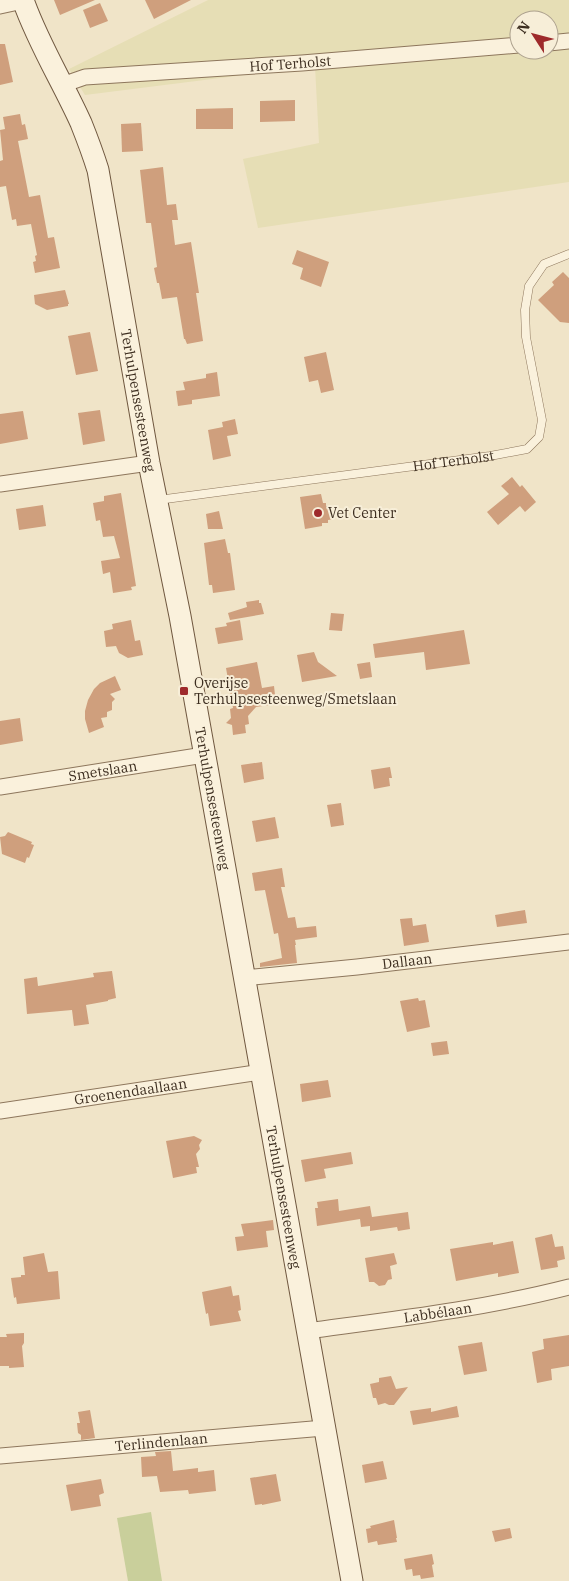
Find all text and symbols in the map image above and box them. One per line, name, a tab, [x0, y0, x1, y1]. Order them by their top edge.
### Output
north arrow	[509, 10, 559, 60]
text: N	[513, 18, 534, 37]
street label: Hof Terholst	[249, 52, 332, 75]
street label: Terhulpensesteenweg	[117, 328, 160, 474]
street label: Hof Terholst	[412, 446, 496, 475]
place label: Vet Center	[328, 504, 397, 522]
marker: Vet Center	[312, 507, 324, 519]
place label: Overijse Terhulpsesteenweg/Smetslaan	[194, 674, 397, 708]
marker: Overijse Terhulpsesteenweg/Smetslaan	[178, 685, 190, 697]
street label: Terhulpensesteenweg	[191, 726, 234, 872]
street label: Smetslaan	[67, 757, 138, 785]
street label: Dallaan	[381, 949, 433, 973]
street label: Groenendaallaan	[73, 1074, 188, 1109]
street label: Terhulpensesteenweg	[262, 1124, 305, 1271]
street label: Labbélaan	[403, 1299, 473, 1327]
street label: Terlindenlaan	[114, 1429, 209, 1455]

